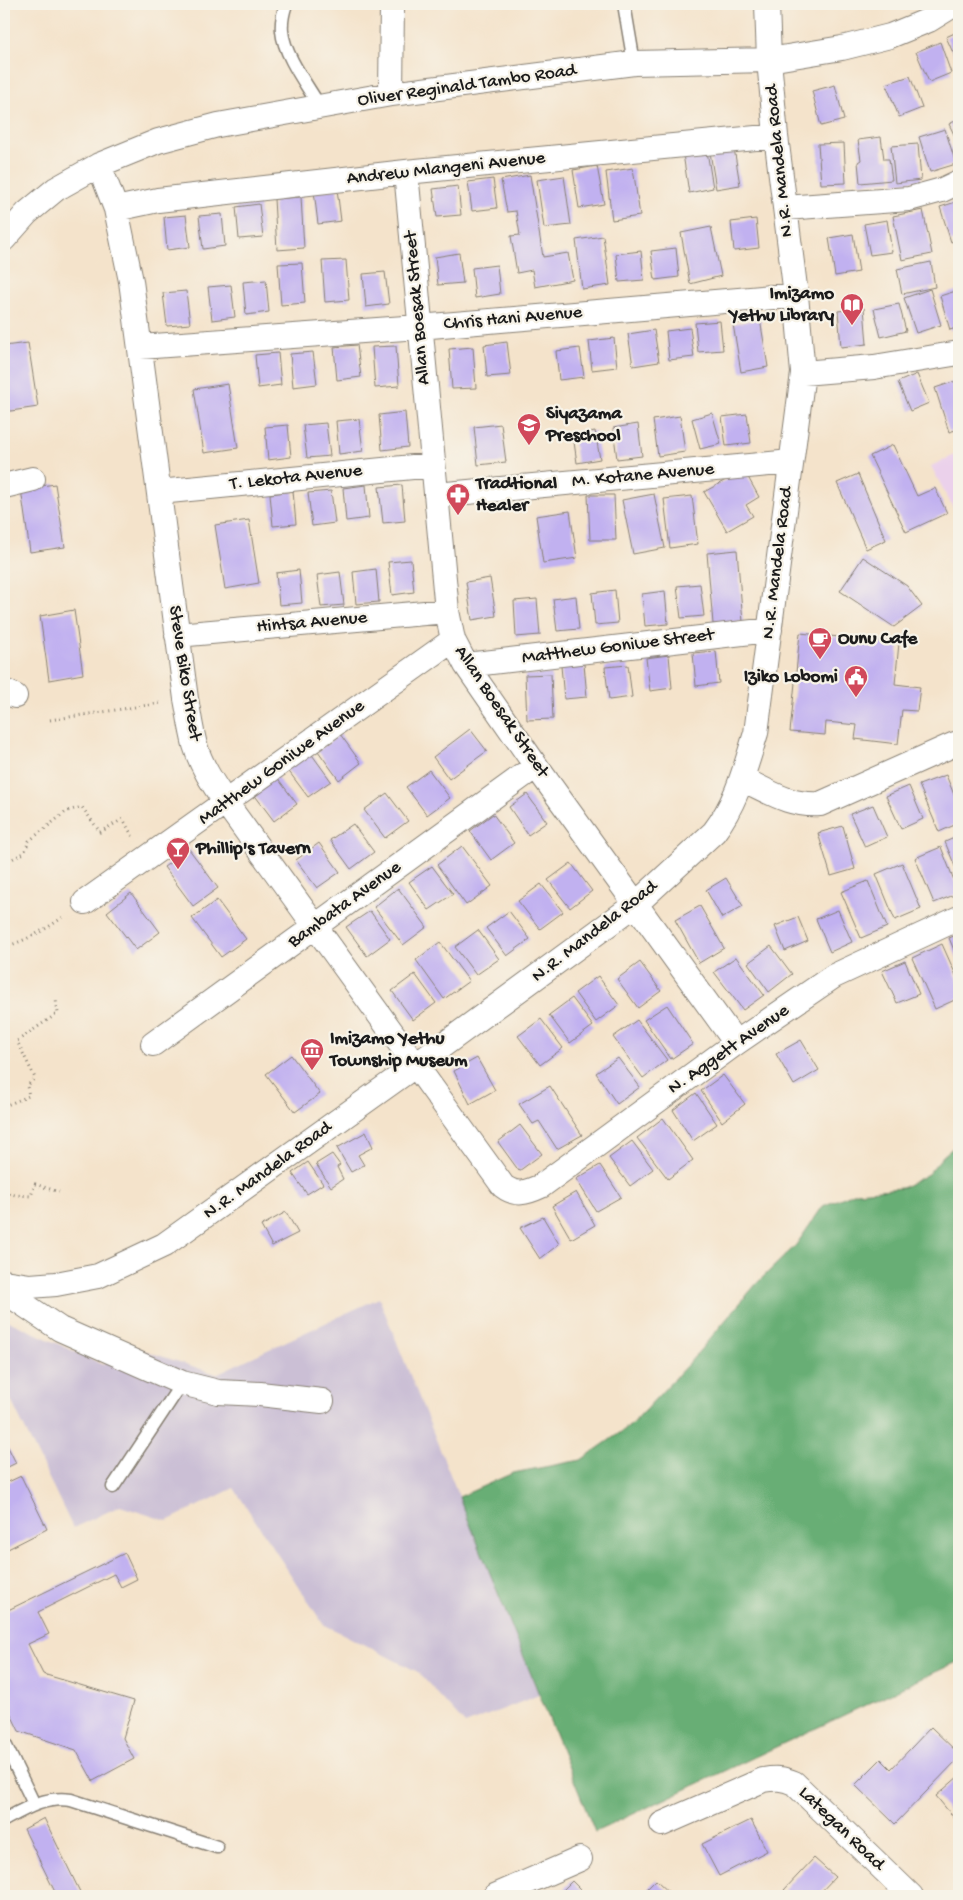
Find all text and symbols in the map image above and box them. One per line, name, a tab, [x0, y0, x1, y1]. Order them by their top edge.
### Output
street label: Oliver Reginald Tambo Road	[356, 59, 580, 113]
street label: N.R. Mandela Road	[760, 82, 799, 238]
street label: Andrew Mlangeni Avenue	[346, 147, 547, 191]
street label: Allan Boesak Street	[400, 228, 436, 386]
place label: Imizamo Yethu Library	[728, 283, 835, 328]
library icon: Imizamo Yethu Library	[839, 292, 865, 326]
street label: Chris Hani Avenue	[443, 301, 583, 337]
place label: Siyazama Preschool	[545, 403, 623, 448]
school or university icon: Siyazama Preschool	[516, 412, 542, 446]
street label: M. Kotane Avenue	[571, 458, 715, 494]
street label: T. Lekota Avenue	[228, 460, 363, 496]
place label: Tradtional Healer	[474, 473, 557, 518]
pharmacy icon: Tradtional Healer	[445, 482, 471, 516]
street label: N.R. Mandela Road	[757, 484, 799, 640]
street label: Steve Biko Street	[162, 604, 206, 744]
street label: Hintsa Avenue	[256, 607, 368, 639]
street label: Matthew Goniwe Street	[521, 624, 717, 670]
cafe icon: Ounu Cafe	[807, 626, 833, 660]
place label: Ounu Cafe	[838, 628, 918, 651]
street label: Allan Boesak Street	[448, 642, 555, 784]
public building icon: Iziko Lobomi	[843, 664, 869, 698]
place label: Iziko Lobomi	[744, 666, 838, 689]
street label: Matthew Goniwe Avenue	[194, 695, 370, 831]
bar icon: Phillip's Tavern	[165, 836, 191, 870]
place label: Phillip's Tavern	[195, 838, 312, 861]
street label: Bambata Avenue	[283, 856, 406, 954]
street label: N.R. Mandela Road	[528, 875, 664, 988]
street label: N. Aggett Avenue	[664, 1000, 794, 1100]
place label: Imizamo Yethu Township Museum	[328, 1028, 468, 1073]
museum icon: Imizamo Yethu Township Museum	[299, 1037, 325, 1071]
street label: N.R. Mandela Road	[199, 1116, 338, 1225]
street label: Lategan Road	[793, 1782, 890, 1877]

